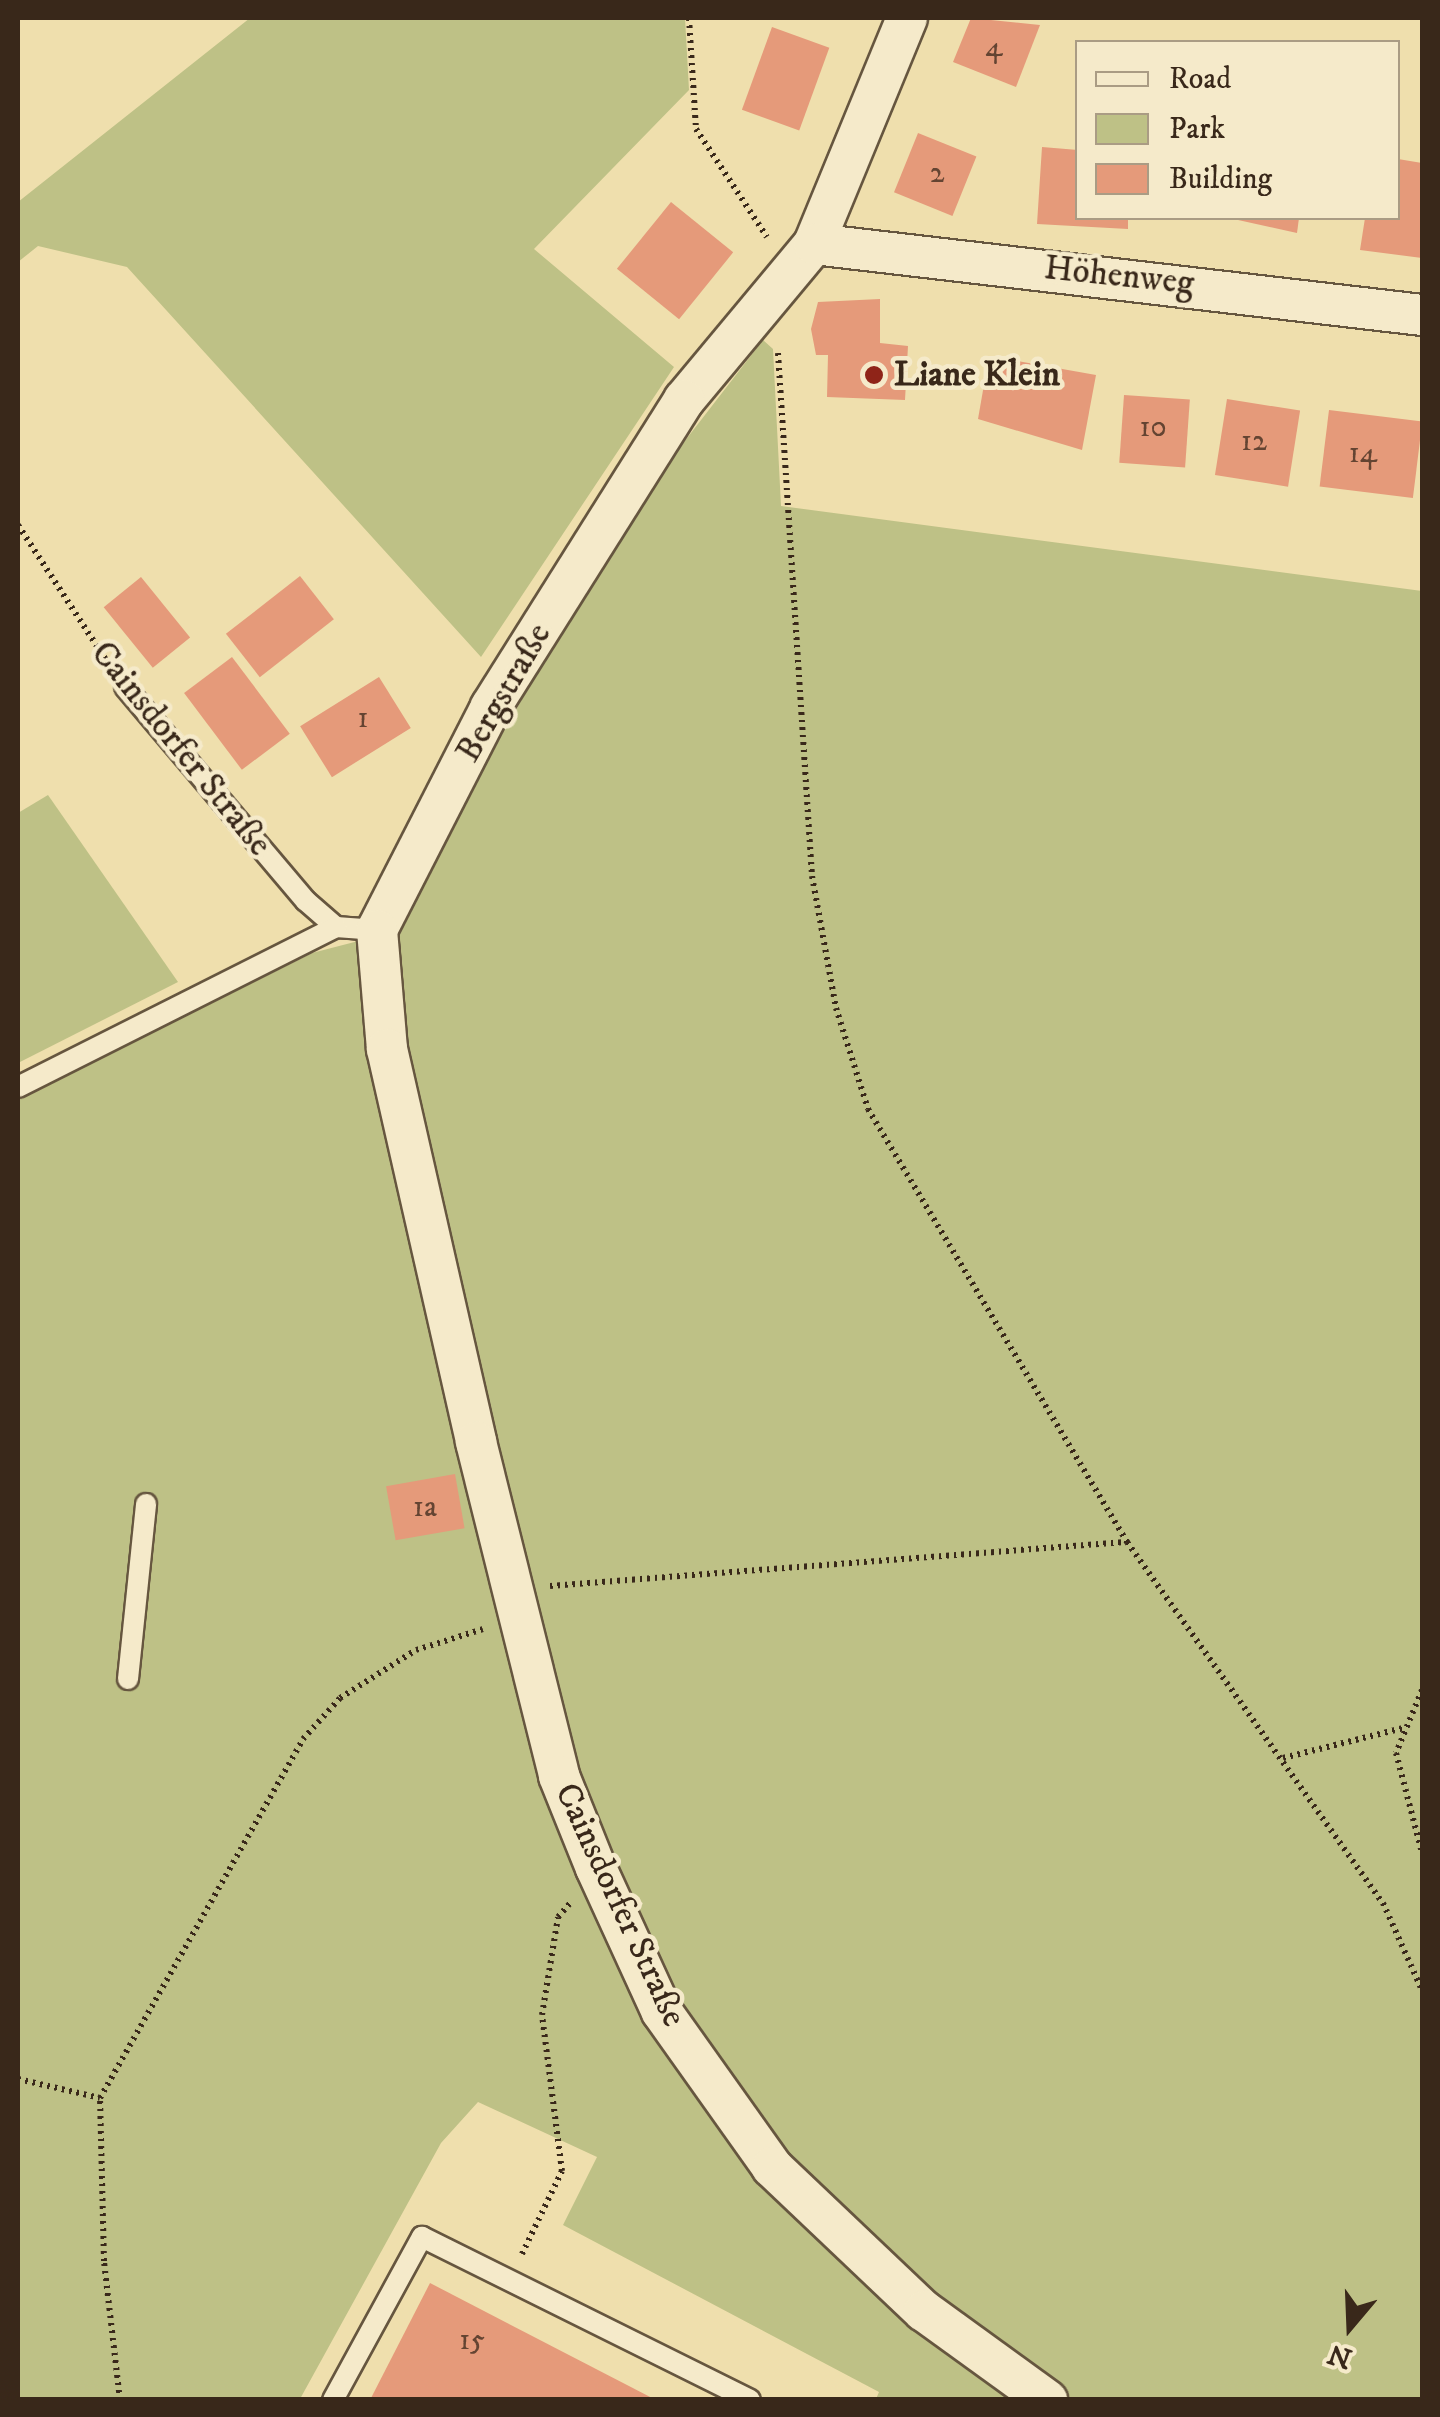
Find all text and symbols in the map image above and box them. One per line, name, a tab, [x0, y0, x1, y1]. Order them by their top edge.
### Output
house number: 4	[985, 30, 1003, 66]
legend	[1075, 40, 1400, 220]
text: Road	[1169, 61, 1231, 98]
text: Park	[1169, 111, 1225, 148]
house number: 2	[930, 156, 944, 192]
text: Building	[1169, 161, 1272, 198]
street label: Höhenweg	[1042, 247, 1196, 305]
place label: Liane Klein	[894, 354, 1060, 396]
marker: Liane Klein	[863, 364, 885, 386]
house number: 10	[1139, 410, 1167, 446]
house number: 12	[1241, 424, 1267, 460]
house number: 14	[1349, 436, 1377, 472]
street label: Bergstraße	[448, 616, 560, 770]
street label: Cainsdorfer Straße	[82, 633, 280, 865]
house number: 1	[357, 701, 369, 737]
house number: 1a	[413, 1490, 437, 1526]
street label: Cainsdorfer Straße	[545, 1777, 695, 2033]
north arrow	[1300, 2277, 1400, 2377]
house number: 15	[459, 2323, 485, 2359]
text: N	[1324, 2336, 1357, 2376]

